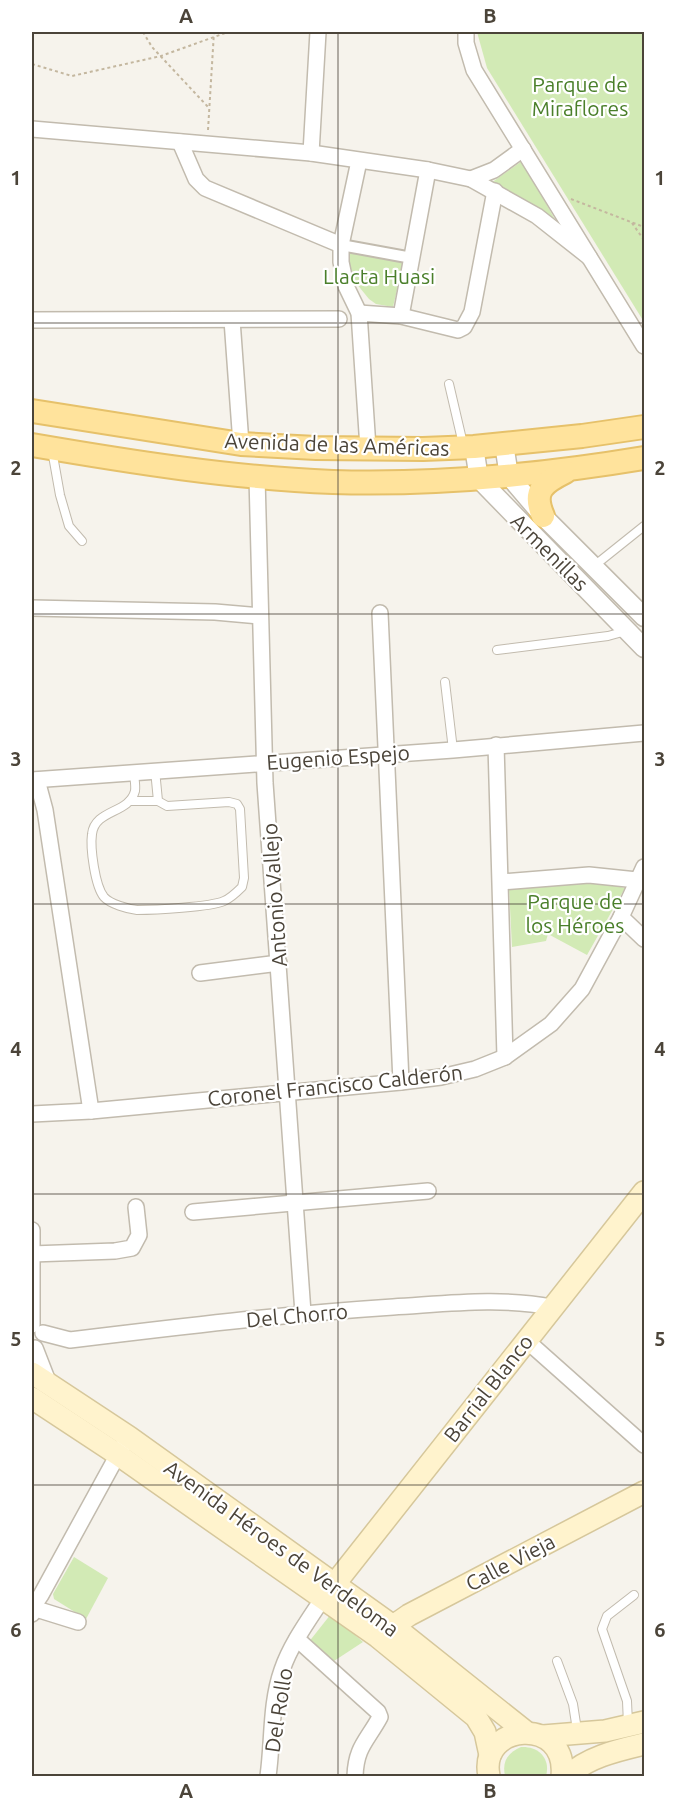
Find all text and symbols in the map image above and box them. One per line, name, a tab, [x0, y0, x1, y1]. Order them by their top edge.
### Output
text: A	[179, 4, 193, 27]
text: B	[483, 4, 497, 27]
park label: Parque de Miraflores	[532, 72, 628, 120]
text: 1	[10, 166, 22, 189]
text: 1	[654, 166, 666, 189]
park label: Llacta Huasi	[323, 264, 435, 288]
street label: Avenida de las Américas	[224, 428, 450, 460]
text: 2	[10, 456, 22, 479]
text: 2	[654, 456, 666, 479]
street label: Armenillas	[506, 508, 594, 596]
street label: Eugenio Espejo	[266, 740, 410, 774]
text: 3	[10, 747, 22, 770]
text: 3	[654, 747, 666, 770]
street label: Antonio Vallejo	[257, 822, 291, 968]
park label: Parque de los Héroes	[526, 889, 624, 937]
text: 4	[10, 1037, 22, 1060]
text: 4	[654, 1037, 666, 1060]
street label: Coronel Francisco Calderón	[206, 1060, 464, 1110]
street label: Del Chorro	[245, 1299, 349, 1331]
text: 5	[10, 1327, 22, 1350]
text: 5	[654, 1327, 666, 1350]
street label: Barrial Blanco	[439, 1329, 537, 1447]
street label: Avenida Héroes de Verdeloma	[160, 1455, 404, 1641]
street label: Calle Vieja	[461, 1528, 559, 1596]
text: 6	[10, 1618, 22, 1641]
text: 6	[654, 1618, 666, 1641]
street label: Del Rollo	[259, 1666, 297, 1754]
text: A	[179, 1779, 193, 1802]
text: B	[483, 1779, 497, 1802]

